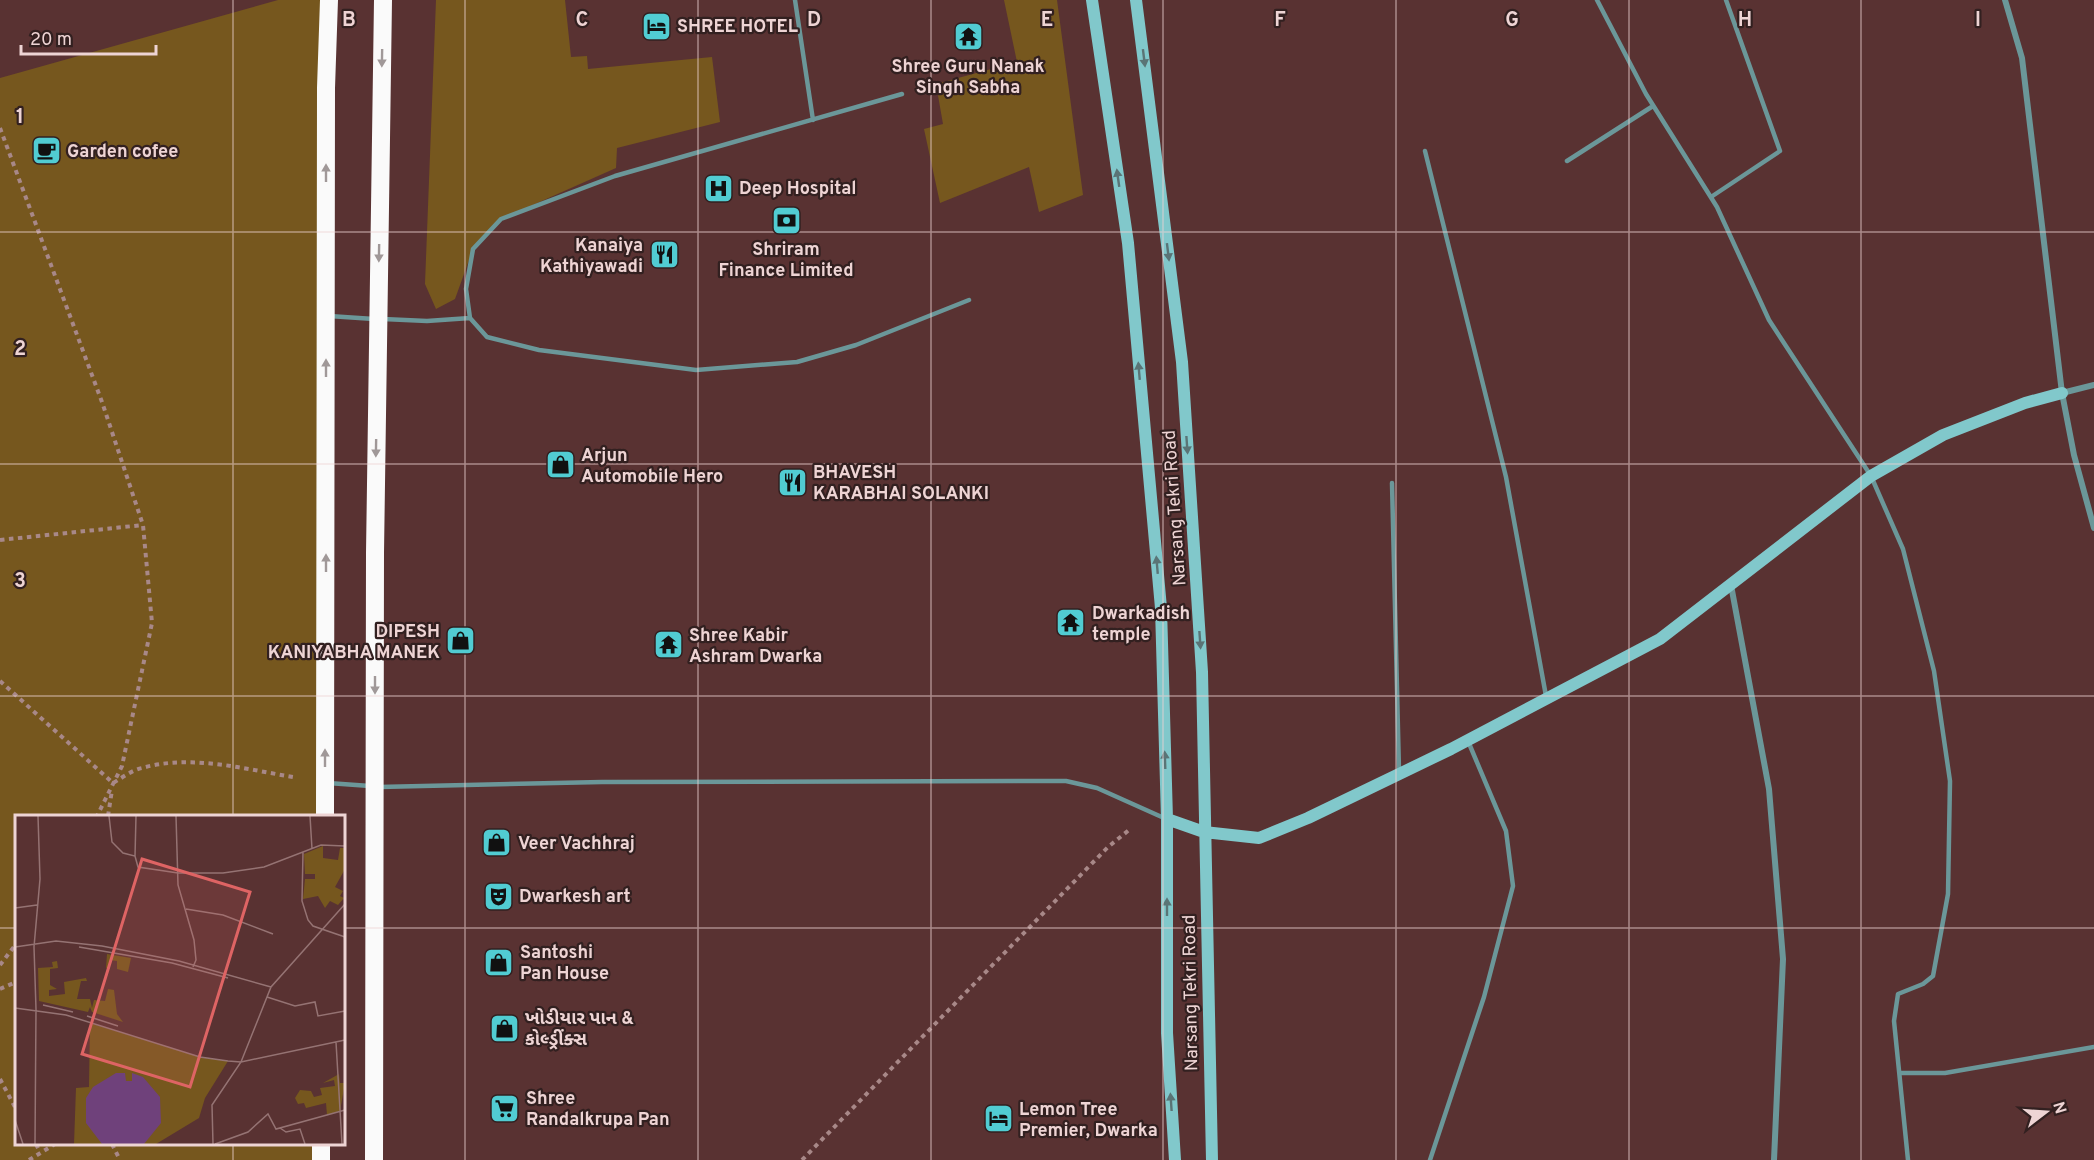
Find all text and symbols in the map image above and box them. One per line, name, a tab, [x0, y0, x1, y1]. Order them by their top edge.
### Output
text: B	[342, 8, 356, 34]
text: C	[576, 8, 588, 34]
text: D	[807, 8, 821, 34]
text: E	[1041, 8, 1053, 34]
text: F	[1274, 8, 1286, 34]
text: G	[1505, 8, 1519, 34]
text: H	[1738, 8, 1752, 34]
text: I	[1975, 8, 1981, 34]
hotel icon: SHREE HOTEL	[640, 10, 672, 42]
place label: SHREE HOTEL	[677, 16, 798, 39]
scale bar	[21, 18, 156, 56]
temple icon: Shree Guru Nanak Singh Sabha	[952, 21, 984, 53]
text: 20 m	[30, 29, 72, 52]
one-way arrow	[377, 49, 387, 68]
one-way arrow	[1139, 49, 1148, 68]
place label: Shree Guru Nanak Singh Sabha	[891, 56, 1045, 100]
text: 1	[16, 105, 24, 131]
cafe icon: Garden cofee	[30, 135, 62, 167]
place label: Garden cofee	[67, 141, 178, 164]
one-way arrow	[321, 164, 331, 183]
one-way arrow	[1113, 168, 1122, 187]
hospital icon: Deep Hospital	[702, 172, 734, 204]
place label: Deep Hospital	[739, 178, 856, 201]
bank icon: Shriram Finance Limited	[770, 204, 802, 236]
place label: Kanaiya Kathiyawadi	[540, 235, 643, 279]
restaurant icon: Kanaiya Kathiyawadi	[648, 239, 680, 271]
place label: Shriram Finance Limited	[718, 239, 854, 283]
one-way arrow	[1163, 242, 1173, 261]
one-way arrow	[374, 244, 384, 263]
text: 2	[14, 337, 26, 363]
one-way arrow	[321, 359, 331, 378]
one-way arrow	[1134, 362, 1144, 381]
street label: Narsang Tekri Road	[1159, 429, 1192, 587]
one-way arrow	[1183, 436, 1192, 455]
one-way arrow	[372, 439, 381, 458]
place label: Arjun Automobile Hero	[581, 445, 723, 489]
shop icon: Arjun Automobile Hero	[544, 449, 576, 481]
place label: BHAVESH KARABHAI SOLANKI	[813, 462, 989, 506]
restaurant icon: BHAVESH KARABHAI SOLANKI	[776, 466, 808, 498]
one-way arrow	[321, 554, 331, 573]
one-way arrow	[1152, 556, 1162, 575]
text: 3	[14, 569, 26, 595]
place label: Dwarkadish temple	[1092, 603, 1190, 647]
temple icon: Dwarkadish temple	[1055, 607, 1087, 639]
place label: DIPESH KANIYABHA MANEK	[268, 621, 440, 665]
shop icon: DIPESH KANIYABHA MANEK	[445, 625, 477, 657]
place label: Shree Kabir Ashram Dwarka	[689, 625, 822, 669]
temple icon: Shree Kabir Ashram Dwarka	[652, 629, 684, 661]
one-way arrow	[1196, 631, 1205, 650]
one-way arrow	[370, 676, 380, 695]
one-way arrow	[321, 749, 330, 768]
one-way arrow	[1160, 751, 1169, 770]
inset map	[15, 815, 345, 1145]
shop icon: Veer Vachhraj	[481, 827, 513, 859]
place label: Veer Vachhraj	[518, 833, 635, 856]
theatre icon: Dwarkesh art	[482, 880, 514, 912]
place label: Dwarkesh art	[519, 886, 631, 909]
one-way arrow	[1162, 897, 1172, 916]
street label: Narsang Tekri Road	[1179, 915, 1204, 1071]
place label: Santoshi Pan House	[520, 942, 609, 986]
shop icon: Santoshi Pan House	[483, 946, 515, 978]
place label: ખોડીયાર પાન & કોલ્ડ્રીંક્સ	[525, 1007, 634, 1052]
shop icon: ખોડીયાર પાન & કોલ્ડ્રીંક્સ	[488, 1012, 520, 1044]
north arrow	[2016, 1082, 2076, 1142]
place label: Shree Randalkrupa Pan	[526, 1088, 670, 1132]
supermarket icon: Shree Randalkrupa Pan	[489, 1092, 521, 1124]
one-way arrow	[1167, 1092, 1176, 1111]
place label: Lemon Tree Premier, Dwarka	[1019, 1099, 1158, 1143]
text: N	[2047, 1100, 2070, 1117]
hotel icon: Lemon Tree Premier, Dwarka	[982, 1103, 1014, 1135]

